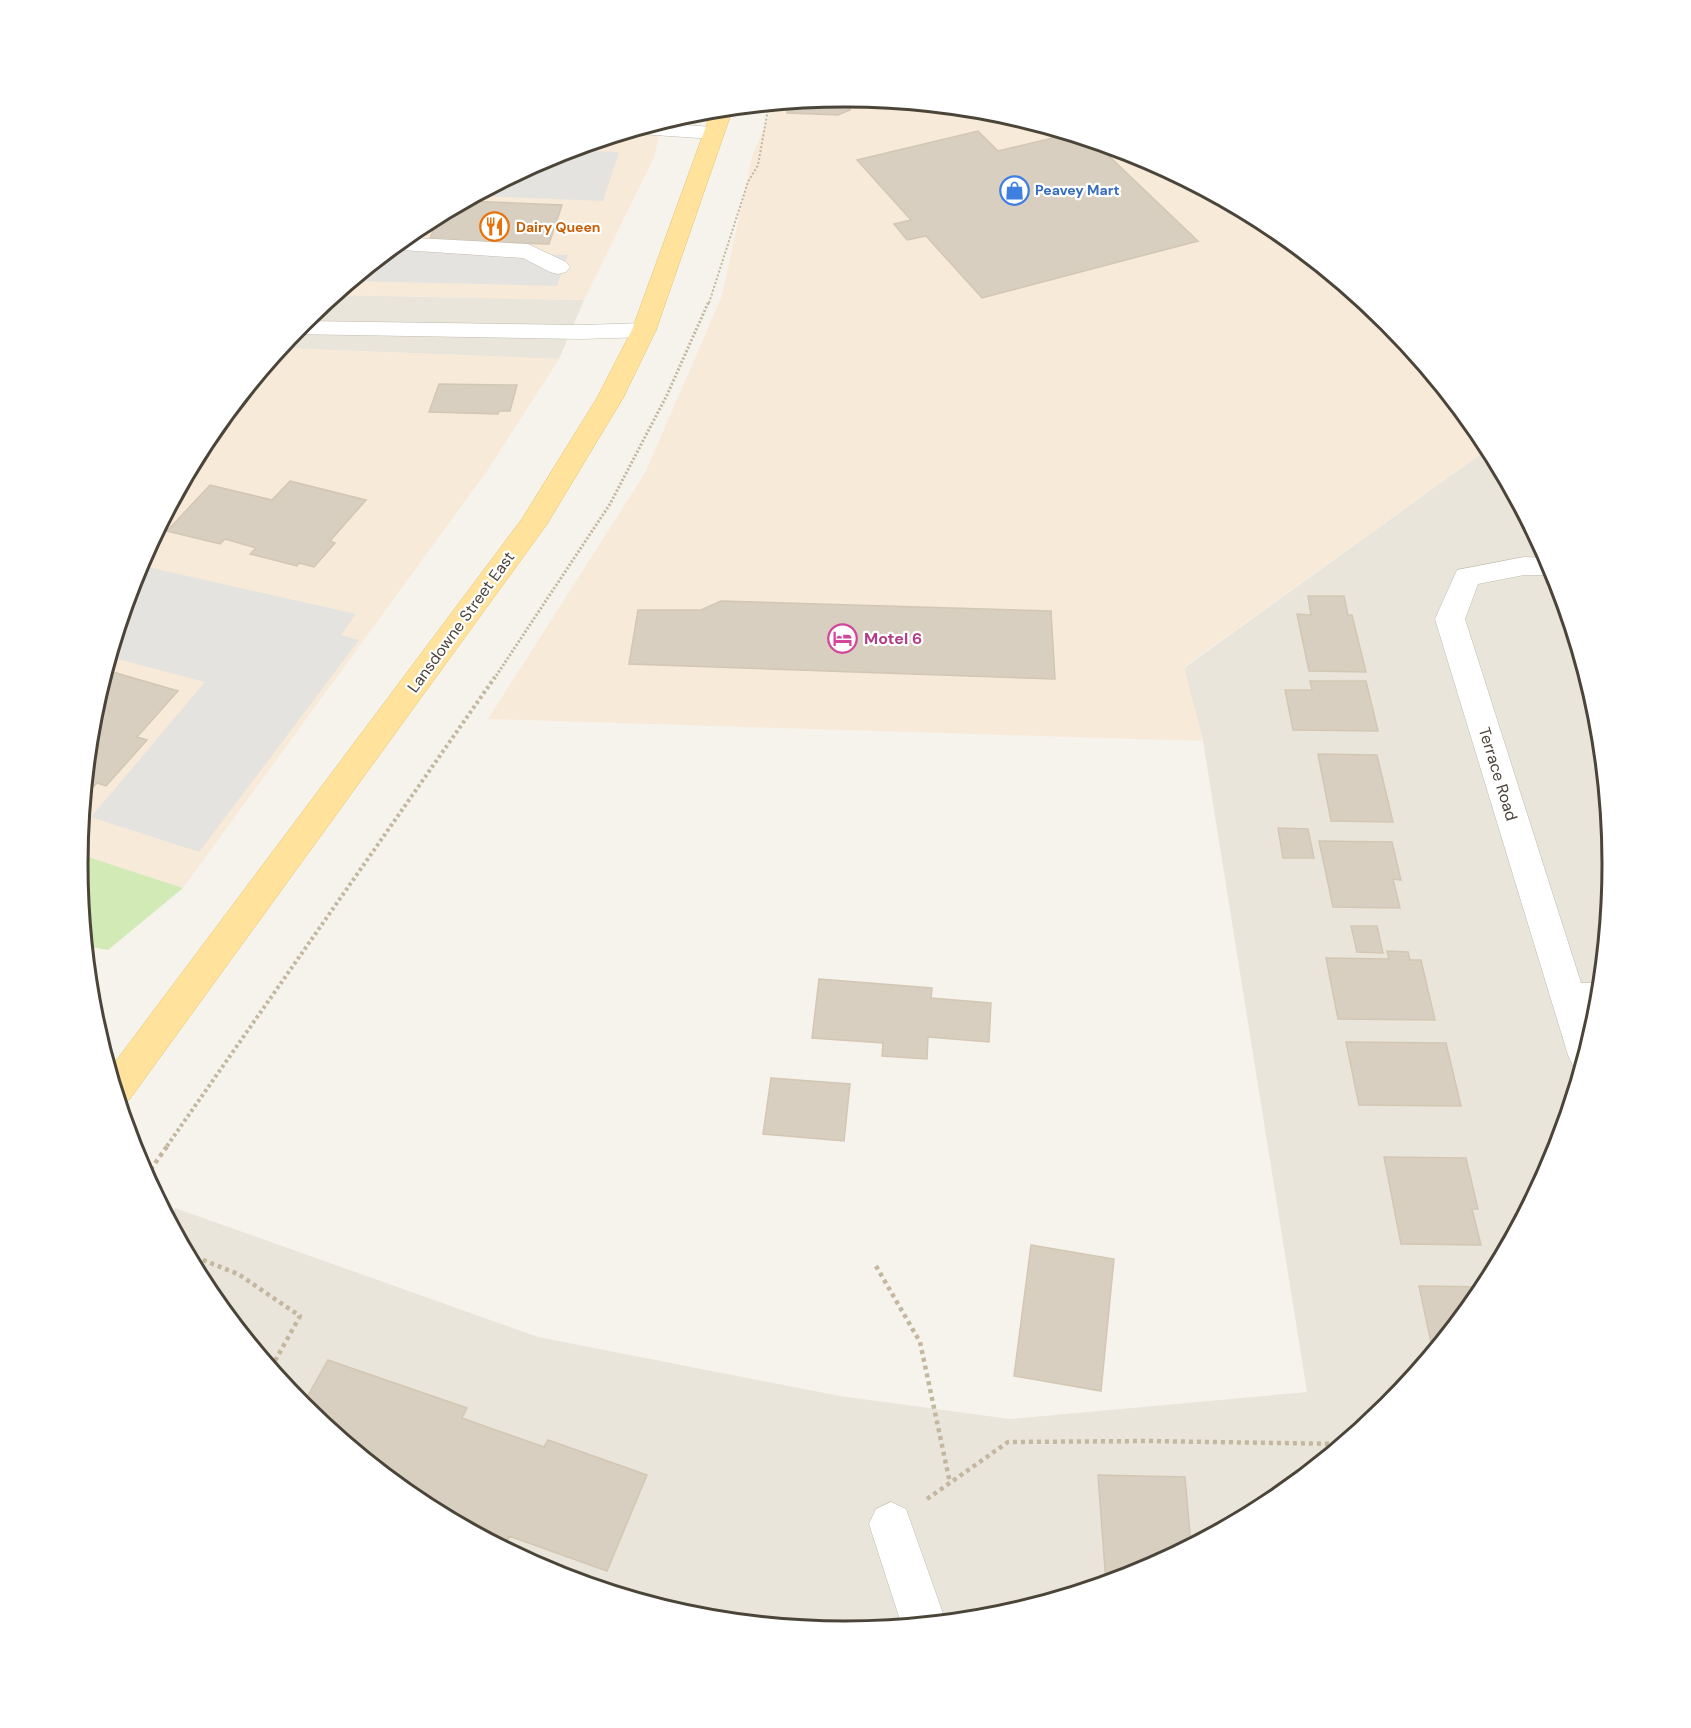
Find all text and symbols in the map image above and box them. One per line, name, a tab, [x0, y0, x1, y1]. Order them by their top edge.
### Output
shop icon: Peavey Mart	[998, 174, 1030, 206]
place label: Peavey Mart	[1035, 181, 1119, 199]
restaurant icon: Dairy Queen	[479, 211, 511, 243]
place label: Dairy Queen	[516, 218, 601, 236]
street label: Lansdowne Street East	[403, 547, 519, 697]
hotel icon: Motel 6	[827, 622, 859, 654]
place label: Motel 6	[864, 628, 922, 649]
street label: Terrace Road	[1474, 725, 1522, 823]

